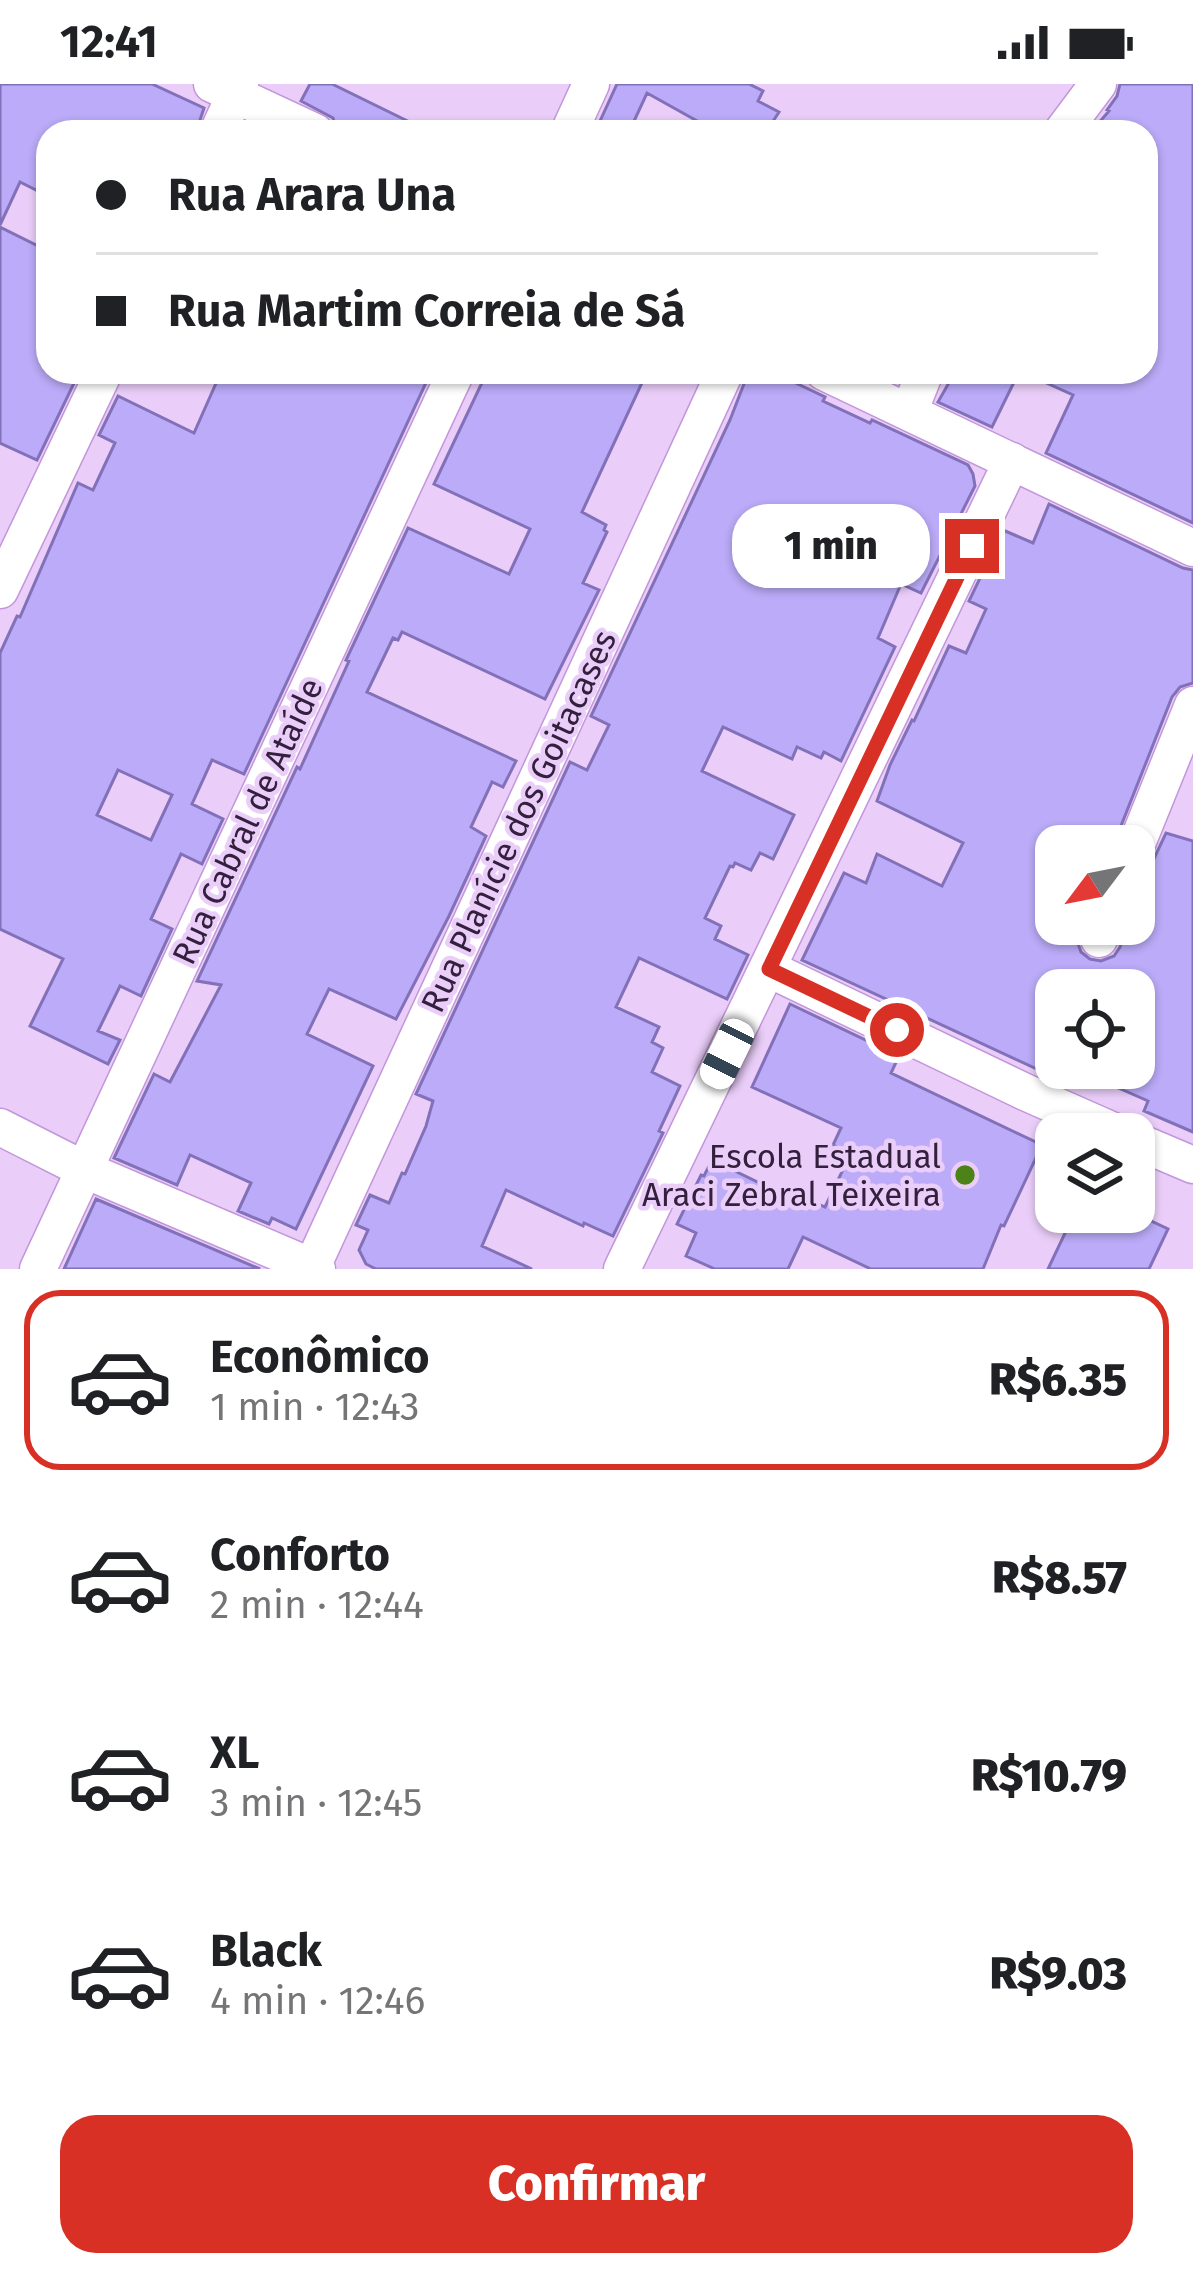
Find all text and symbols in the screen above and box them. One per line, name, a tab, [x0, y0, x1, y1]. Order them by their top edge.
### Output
text: 12:41	[60, 15, 158, 69]
text: Rua Arara Una	[168, 168, 456, 222]
text: Rua Martim Correia de Sá	[168, 284, 685, 338]
callout: 1 min	[732, 504, 930, 588]
route end	[945, 519, 999, 573]
text: 1 min	[784, 523, 878, 569]
street label: Rua Planície dos Goitacases	[413, 624, 625, 1019]
street label: Rua Cabral de Ataíde	[164, 672, 332, 971]
north arrow	[1035, 825, 1155, 945]
map controls	[1035, 825, 1155, 1233]
button: locate	[1035, 969, 1155, 1089]
route start	[870, 1003, 924, 1057]
car	[695, 1014, 759, 1094]
button: layers	[1035, 1113, 1155, 1233]
place label: Escola Estadual Araci Zebral Teixeira	[642, 1137, 941, 1215]
marker: Escola Estadual Araci Zebral Teixeira	[952, 1162, 978, 1188]
icon: car	[66, 1326, 174, 1434]
text: Econômico	[210, 1330, 430, 1384]
text: R$6.35	[989, 1353, 1127, 1407]
text: 1 min · 12:43	[210, 1384, 419, 1430]
icon: car	[66, 1524, 174, 1632]
text: Conforto	[210, 1528, 390, 1582]
text: R$8.57	[992, 1551, 1127, 1605]
text: 2 min · 12:44	[210, 1582, 424, 1628]
icon: car	[66, 1722, 174, 1830]
text: XL	[210, 1726, 259, 1780]
text: R$10.79	[971, 1749, 1127, 1803]
text: 3 min · 12:45	[210, 1780, 422, 1826]
icon: car	[66, 1920, 174, 2028]
text: Black	[210, 1924, 322, 1978]
text: R$9.03	[989, 1947, 1127, 2001]
text: 4 min · 12:46	[210, 1978, 425, 2024]
button: Confirmar	[60, 2115, 1133, 2253]

